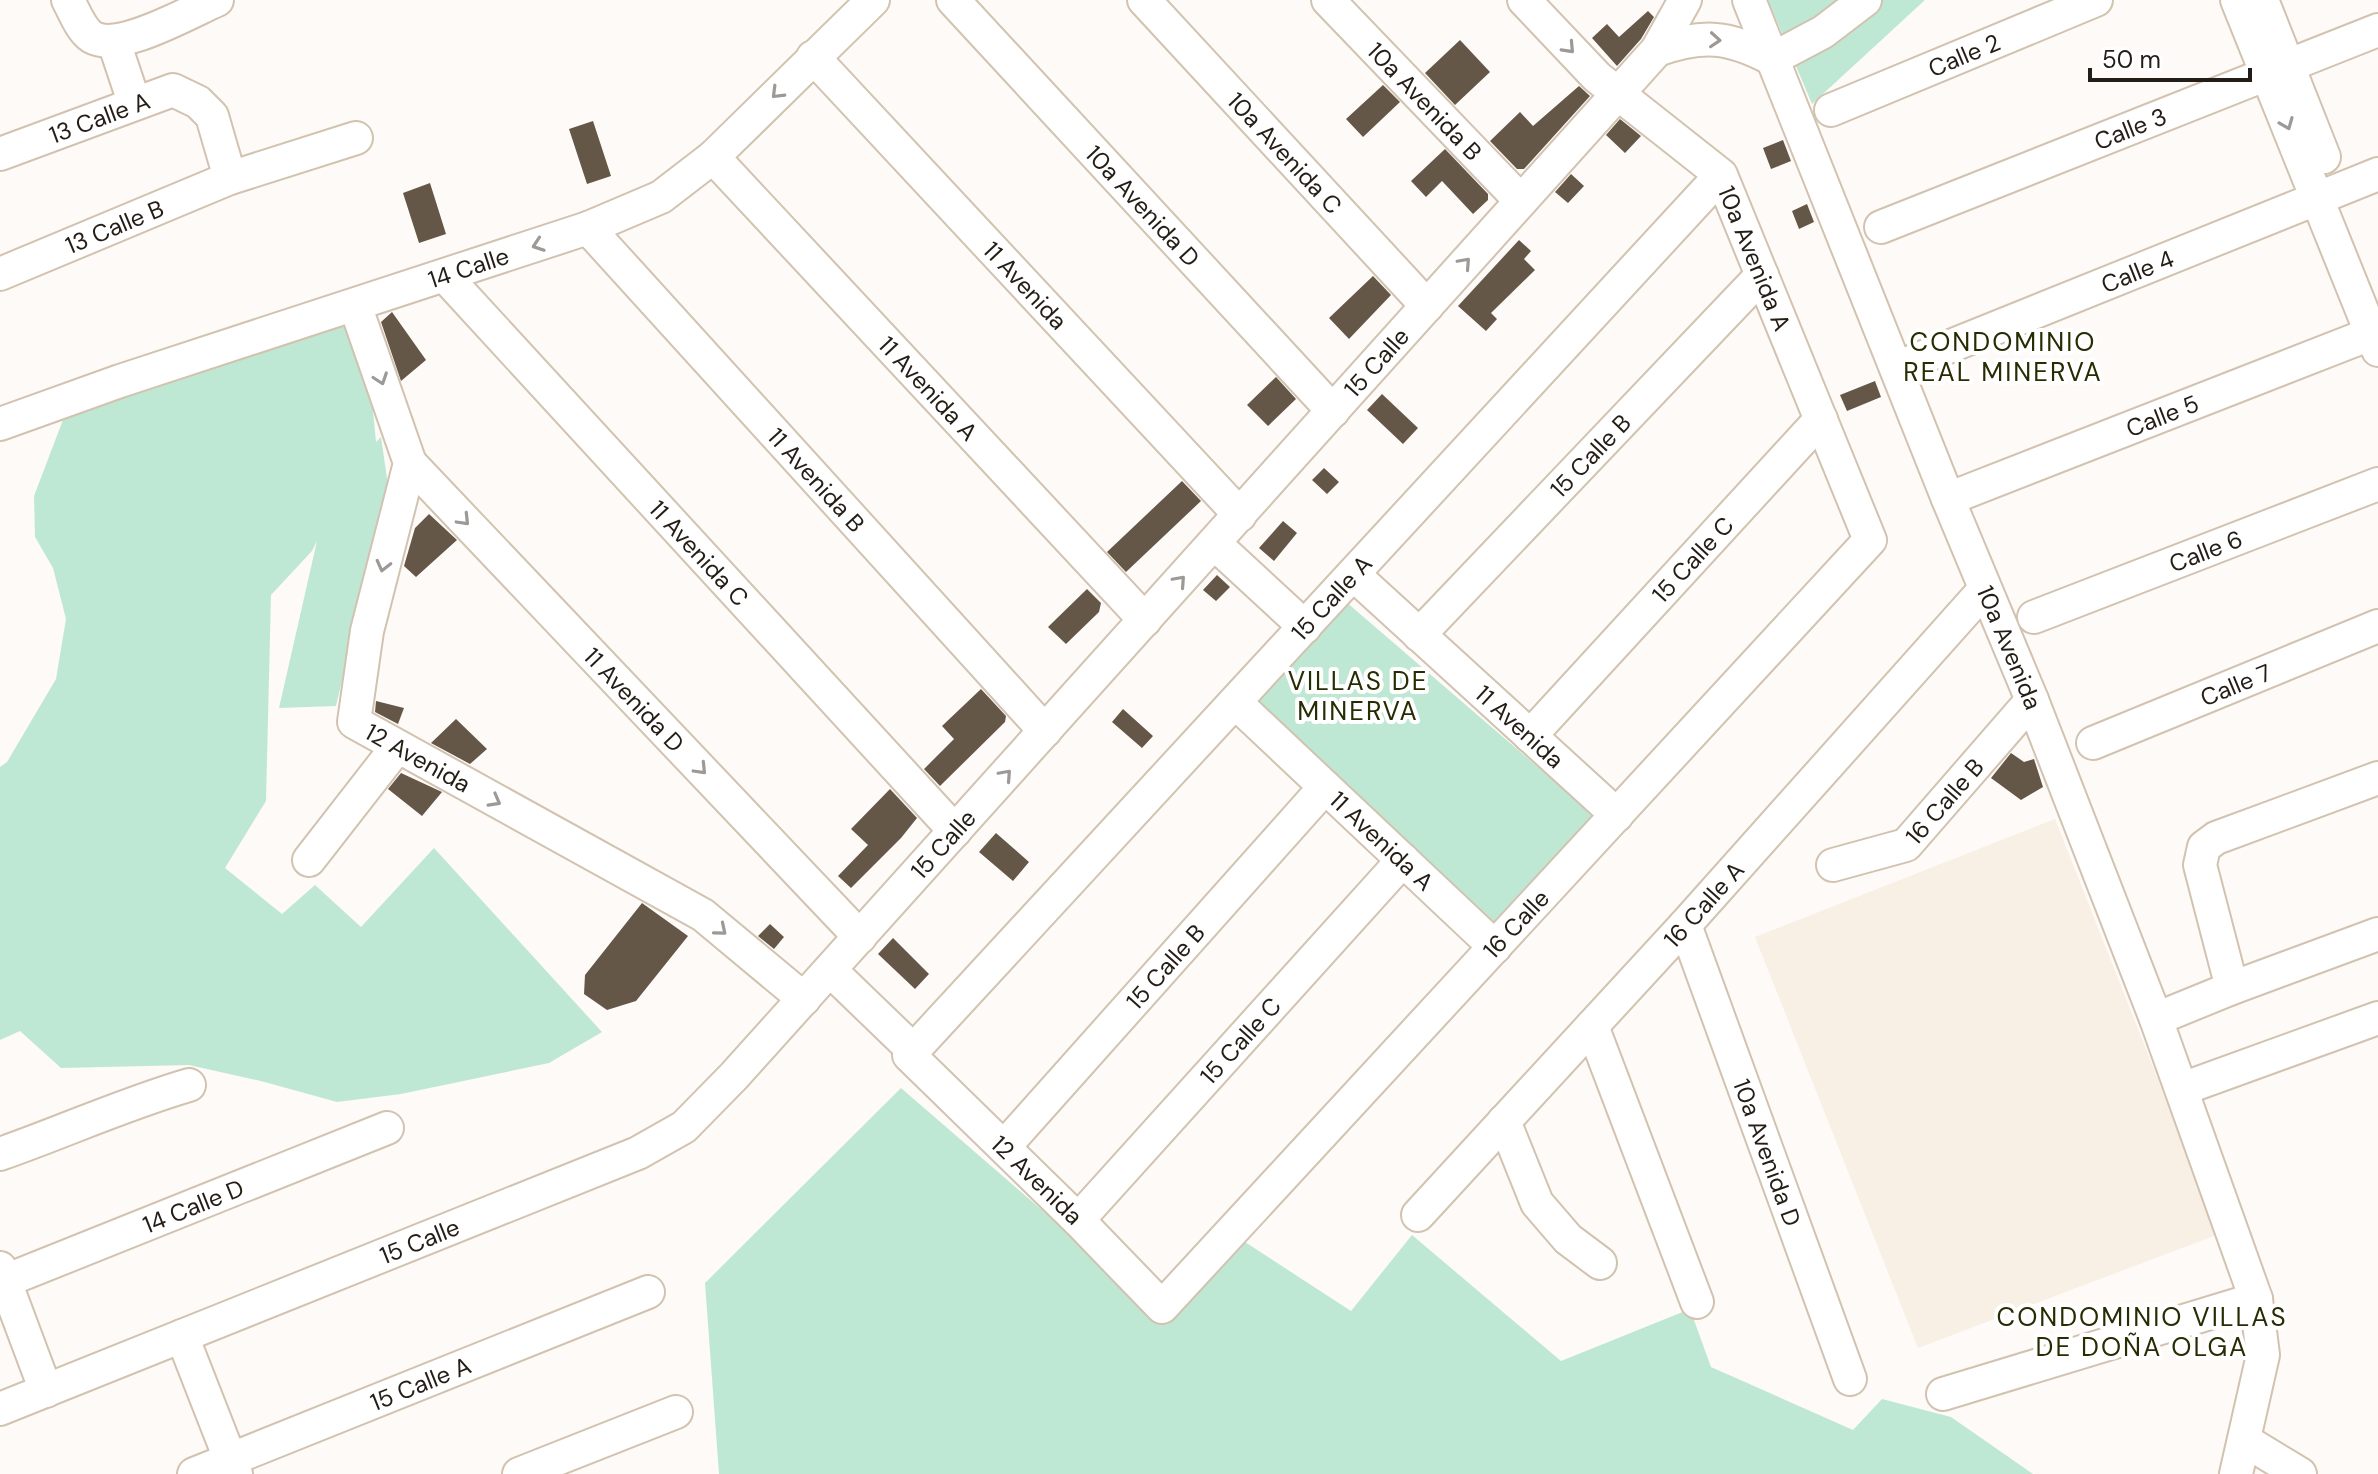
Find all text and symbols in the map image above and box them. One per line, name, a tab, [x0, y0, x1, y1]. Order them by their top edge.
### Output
street label: Calle 2	[1923, 26, 2005, 83]
one-way arrow	[1709, 31, 1722, 48]
scale bar	[2090, 32, 2250, 82]
street label: 10a Avenida B	[1361, 35, 1489, 167]
one-way arrow	[1560, 39, 1575, 53]
text: 50 m	[2102, 44, 2161, 75]
street label: 13 Calle A	[45, 84, 154, 150]
one-way arrow	[772, 84, 786, 98]
street label: 10a Avenida C	[1221, 85, 1349, 220]
street label: Calle 3	[2089, 100, 2171, 157]
one-way arrow	[2277, 116, 2294, 130]
street label: 10a Avenida D	[1079, 138, 1207, 273]
street label: 10a Avenida A	[1712, 181, 1798, 335]
street label: 13 Calle B	[61, 192, 168, 260]
one-way arrow	[532, 235, 546, 251]
street label: 11 Avenida	[977, 235, 1074, 336]
street label: 14 Calle	[424, 239, 513, 295]
street label: Calle 4	[2096, 242, 2178, 299]
one-way arrow	[1456, 258, 1471, 272]
street label: 15 Calle	[1337, 321, 1416, 403]
district label: CONDOMINIO REAL MINERVA	[1903, 325, 2103, 389]
street label: 11 Avenida A	[872, 329, 985, 447]
one-way arrow	[371, 371, 387, 385]
street label: Calle 5	[2121, 387, 2203, 444]
street label: 15 Calle B	[1543, 407, 1637, 504]
street label: 11 Avenida B	[761, 421, 872, 538]
street label: 11 Avenida C	[643, 493, 756, 612]
street label: 15 Calle C	[1645, 509, 1740, 609]
one-way arrow	[454, 511, 469, 525]
street label: Calle 6	[2165, 522, 2247, 579]
street label: 15 Calle A	[1284, 548, 1378, 647]
one-way arrow	[376, 558, 393, 572]
one-way arrow	[1170, 576, 1184, 591]
street label: 10a Avenida	[1970, 581, 2050, 714]
street label: 11 Avenida D	[578, 641, 691, 758]
street label: Calle 7	[2195, 656, 2276, 713]
district label: VILLAS DE MINERVA	[1288, 664, 1428, 728]
street label: 11 Avenida	[1469, 678, 1571, 775]
street label: 12 Avenida	[360, 716, 476, 799]
street label: 16 Calle B	[1898, 751, 1990, 851]
one-way arrow	[691, 760, 706, 774]
one-way arrow	[996, 769, 1010, 784]
street label: 11 Avenida A	[1323, 784, 1441, 897]
one-way arrow	[486, 791, 501, 807]
street label: 15 Calle	[904, 803, 982, 885]
street label: 16 Calle A	[1657, 854, 1750, 954]
street label: 16 Calle	[1476, 883, 1556, 965]
street label: 15 Calle B	[1119, 917, 1211, 1016]
one-way arrow	[711, 920, 726, 935]
street label: 15 Calle C	[1193, 990, 1287, 1090]
street label: 10a Avenida D	[1727, 1075, 1809, 1230]
street label: 12 Avenida	[985, 1129, 1089, 1231]
street label: 14 Calle D	[138, 1172, 248, 1240]
street label: 15 Calle	[375, 1211, 464, 1271]
district label: CONDOMINIO VILLAS DE DOÑA OLGA	[1996, 1300, 2288, 1364]
street label: 15 Calle A	[366, 1349, 475, 1417]

